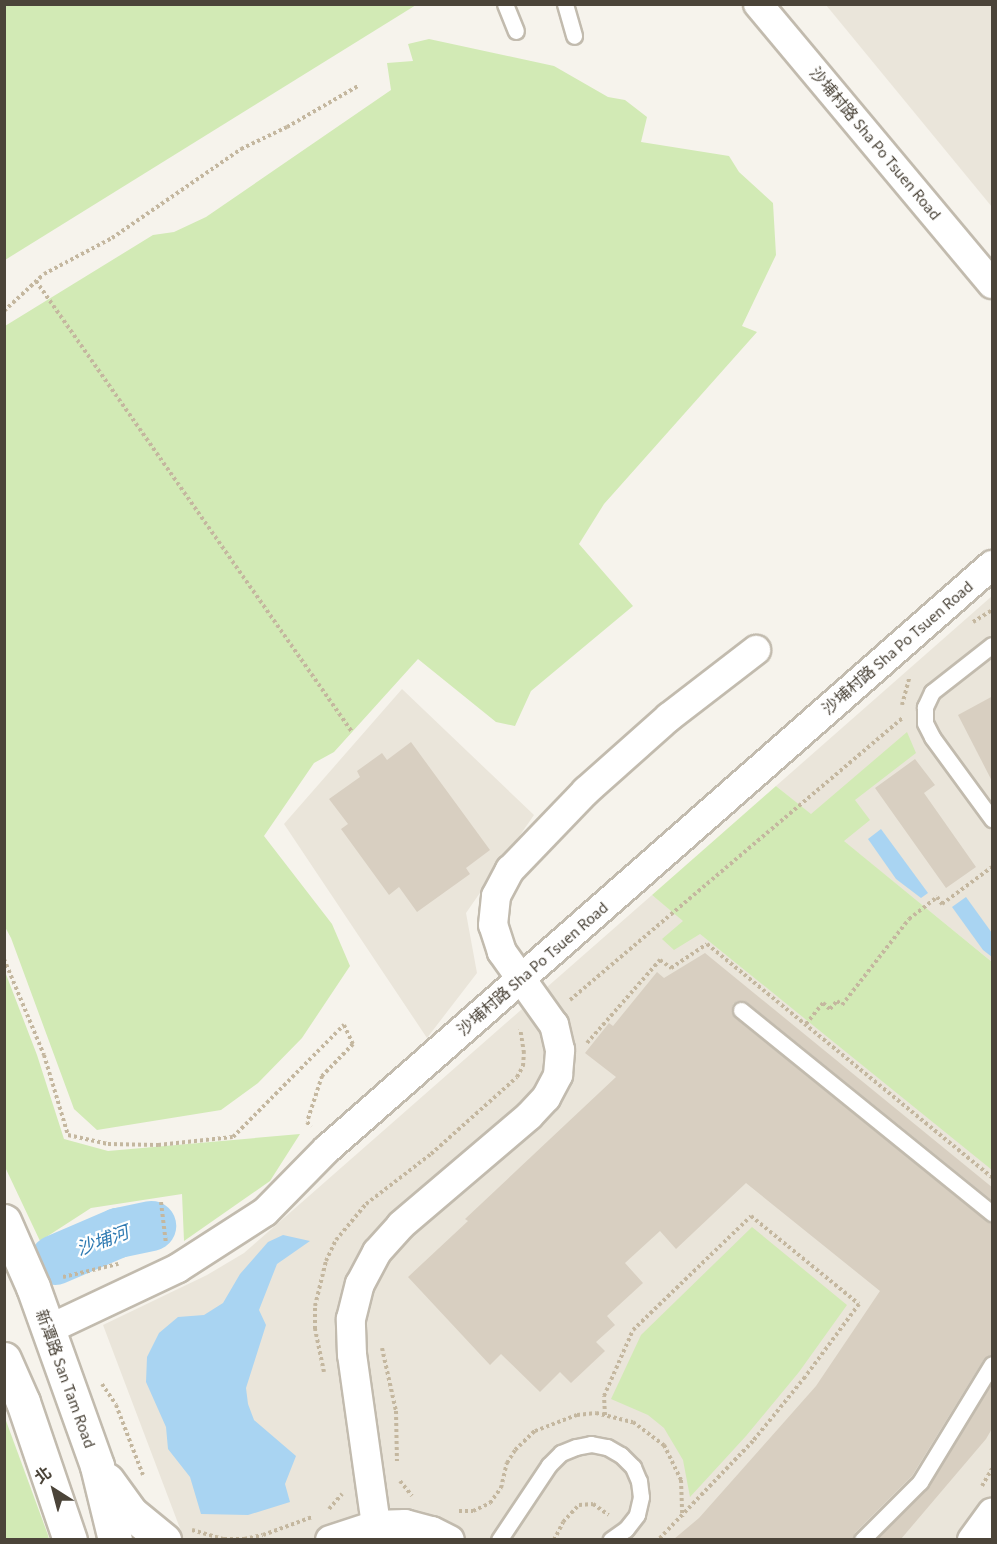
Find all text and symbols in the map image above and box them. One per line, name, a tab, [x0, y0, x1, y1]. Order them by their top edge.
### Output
street label: 沙埔村路 Sha Po Tsuen Road	[805, 64, 945, 224]
street label: 沙埔村路 Sha Po Tsuen Road	[819, 577, 977, 719]
street label: 沙埔村路 Sha Po Tsuen Road	[454, 898, 612, 1040]
water label: 沙埔河	[74, 1223, 132, 1261]
street label: 新潭路 San Tam Road	[31, 1307, 99, 1451]
north arrow	[24, 1460, 84, 1520]
text: 北	[30, 1462, 56, 1489]

